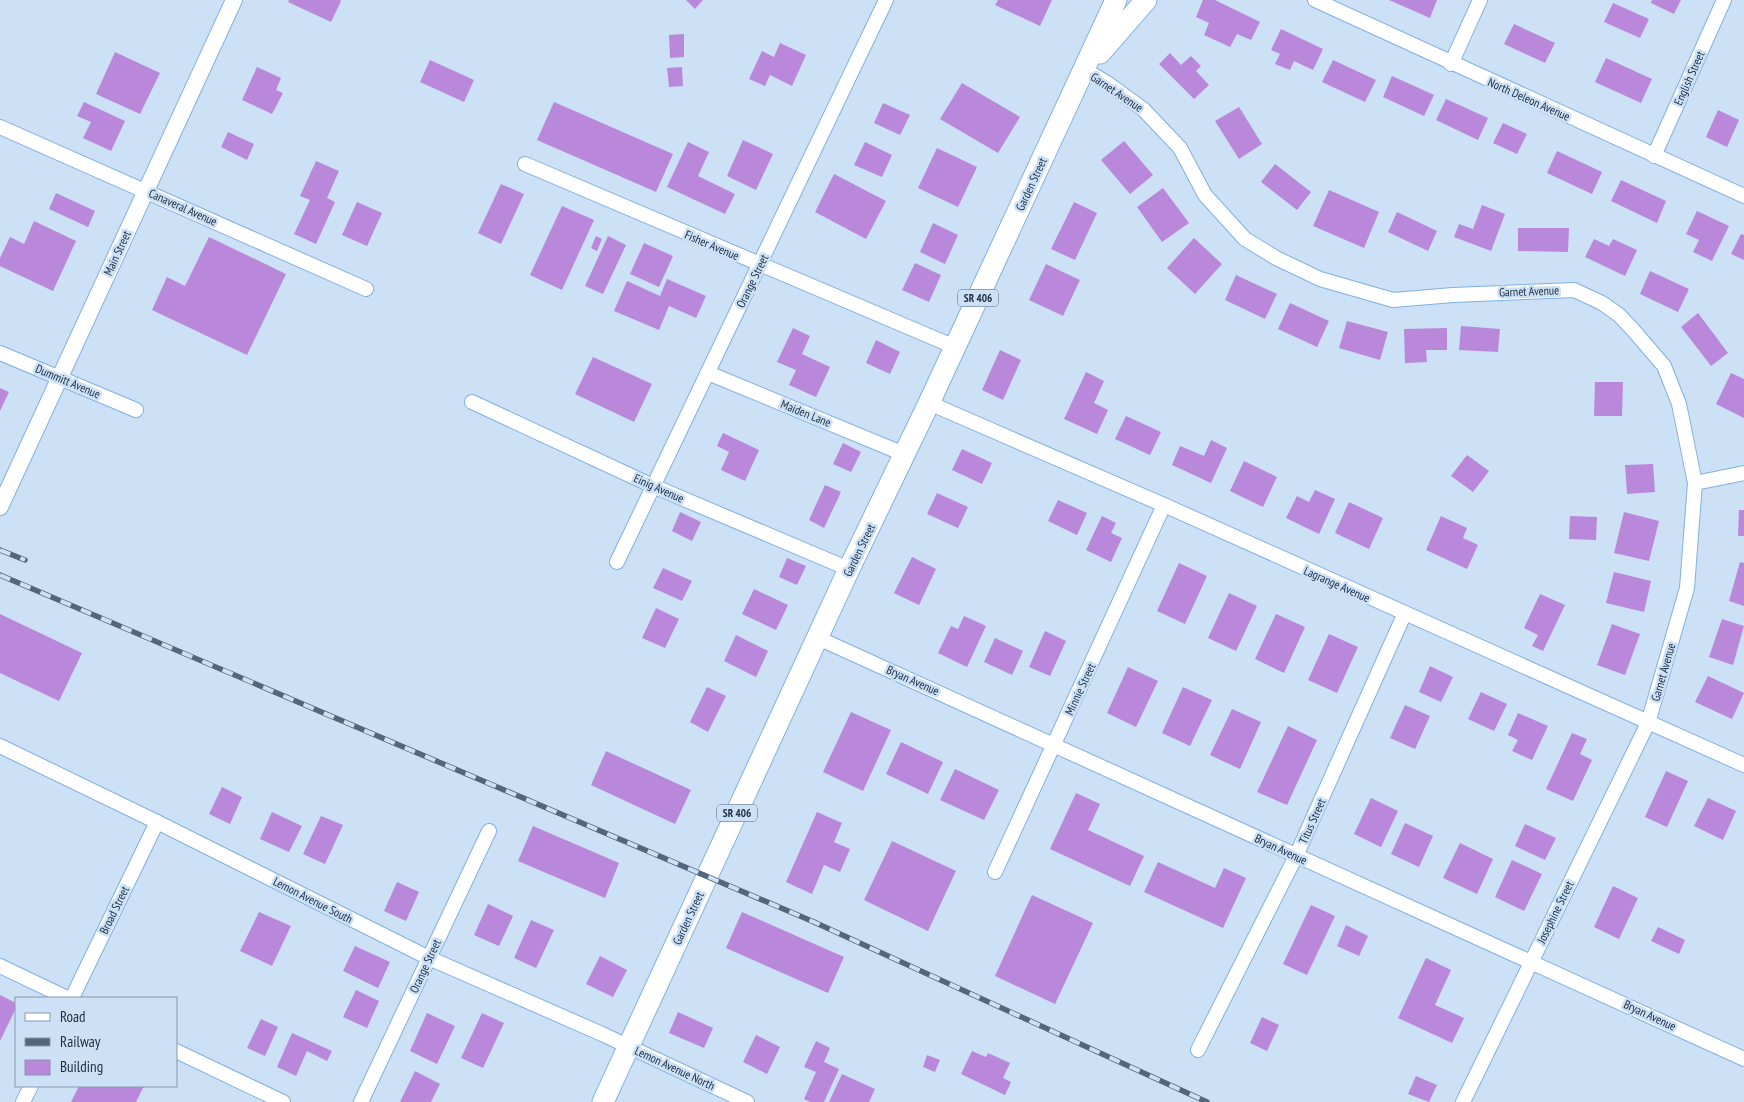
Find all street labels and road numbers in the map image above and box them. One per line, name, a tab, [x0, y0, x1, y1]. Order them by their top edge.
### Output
street label: English Street	[1670, 48, 1708, 107]
street label: Garnet Avenue	[1088, 69, 1146, 115]
street label: North Deleon Avenue	[1486, 74, 1572, 124]
street label: Garden Street	[1012, 154, 1050, 213]
street label: Canaveral Avenue	[146, 185, 220, 229]
street label: Fisher Avenue	[683, 227, 742, 263]
street label: Main Street	[100, 228, 134, 278]
street label: Orange Street	[733, 251, 772, 310]
street label: Garnet Avenue	[1499, 282, 1559, 300]
road number: SR 406	[958, 290, 998, 306]
street label: Dummitt Avenue	[33, 361, 103, 401]
street label: Maiden Lane	[779, 396, 833, 430]
street label: Einig Avenue	[632, 470, 686, 506]
street label: Garden Street	[840, 521, 878, 579]
street label: Lagrange Avenue	[1302, 563, 1372, 605]
street label: Garnet Avenue	[1648, 641, 1679, 703]
street label: Minnie Street	[1061, 660, 1099, 717]
street label: Bryan Avenue	[884, 662, 942, 698]
street label: Titus Street	[1295, 795, 1329, 846]
road number: SR 406	[717, 804, 757, 821]
street label: Bryan Avenue	[1252, 830, 1310, 868]
street label: Lemon Avenue South	[271, 874, 355, 926]
street label: Josephine Street	[1533, 878, 1577, 947]
street label: Broad Street	[96, 883, 132, 936]
street label: Garden Street	[669, 888, 707, 947]
street label: Orange Street	[406, 936, 444, 995]
street label: Bryan Avenue	[1621, 996, 1679, 1034]
street label: Lemon Avenue North	[633, 1043, 717, 1093]

